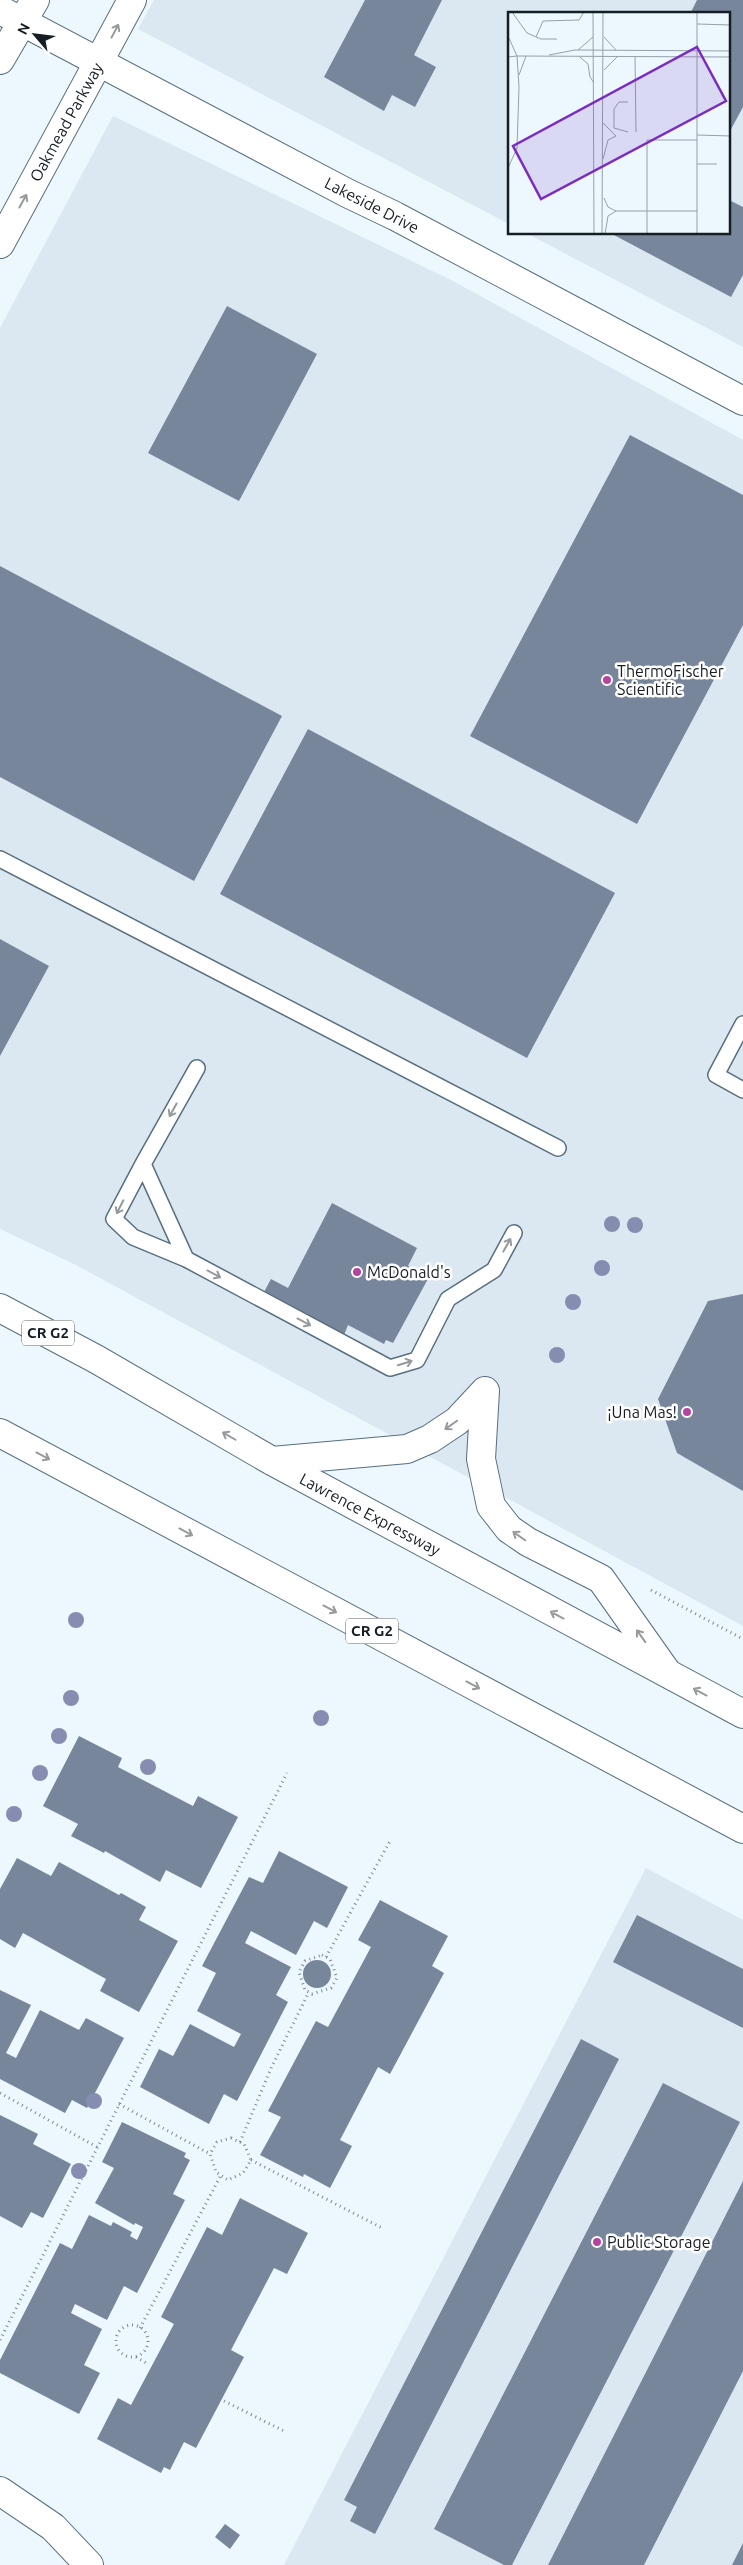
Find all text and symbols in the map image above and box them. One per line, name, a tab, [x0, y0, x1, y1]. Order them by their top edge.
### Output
north arrow	[10, 10, 60, 60]
inset map	[508, 12, 730, 235]
text: N	[14, 21, 33, 37]
one-way arrow	[111, 24, 120, 39]
street label: Oakmead Parkway	[26, 59, 106, 184]
street label: Lakeside Drive	[322, 173, 422, 237]
one-way arrow	[18, 193, 28, 208]
place label: ThermoFischer Scientific	[617, 662, 724, 698]
marker: ThermoFischer Scientific	[601, 674, 613, 686]
one-way arrow	[168, 1103, 178, 1118]
one-way arrow	[115, 1200, 125, 1215]
one-way arrow	[503, 1238, 512, 1253]
place label: McDonald's	[367, 1263, 451, 1281]
marker: McDonald's	[351, 1266, 363, 1278]
one-way arrow	[206, 1270, 221, 1279]
one-way arrow	[296, 1318, 311, 1327]
road number: CR G2	[22, 1320, 74, 1346]
one-way arrow	[397, 1358, 413, 1368]
place label: ¡Una Mas!	[607, 1403, 677, 1421]
marker: ¡Una Mas!	[681, 1406, 693, 1418]
one-way arrow	[444, 1420, 458, 1430]
one-way arrow	[223, 1431, 237, 1441]
one-way arrow	[35, 1452, 50, 1461]
street label: Lawrence Expressway	[297, 1469, 444, 1559]
one-way arrow	[179, 1528, 193, 1538]
one-way arrow	[512, 1531, 526, 1541]
one-way arrow	[322, 1604, 337, 1614]
one-way arrow	[549, 1610, 564, 1620]
road number: CR G2	[346, 1618, 398, 1644]
one-way arrow	[636, 1629, 646, 1643]
one-way arrow	[465, 1681, 480, 1691]
one-way arrow	[693, 1687, 708, 1696]
place label: Public Storage	[607, 2233, 711, 2251]
marker: Public Storage	[591, 2236, 603, 2248]

